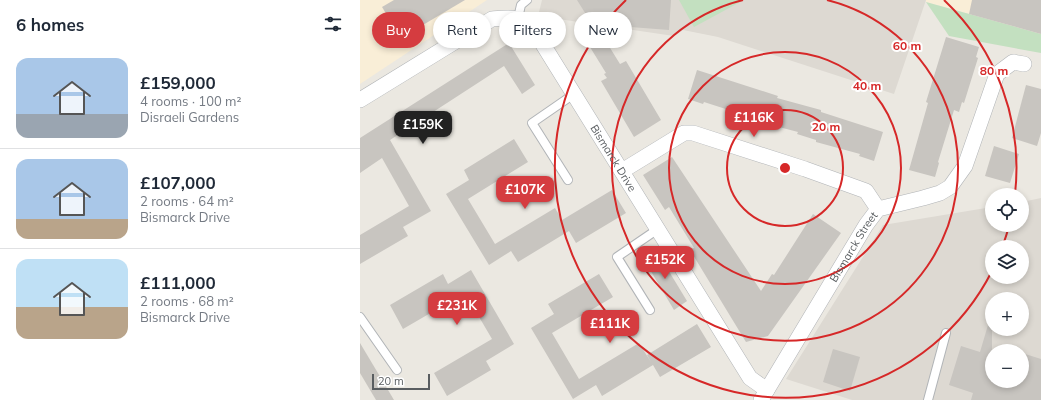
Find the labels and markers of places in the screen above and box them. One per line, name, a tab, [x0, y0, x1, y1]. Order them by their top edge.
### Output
pin: £116K	[726, 104, 782, 138]
pin: £159K	[395, 111, 451, 145]
centre of rings	[778, 161, 792, 175]
pin: £107K	[497, 176, 553, 210]
pin: £152K	[637, 246, 693, 280]
pin: £231K	[429, 292, 485, 326]
pin: £111K	[582, 310, 638, 344]

